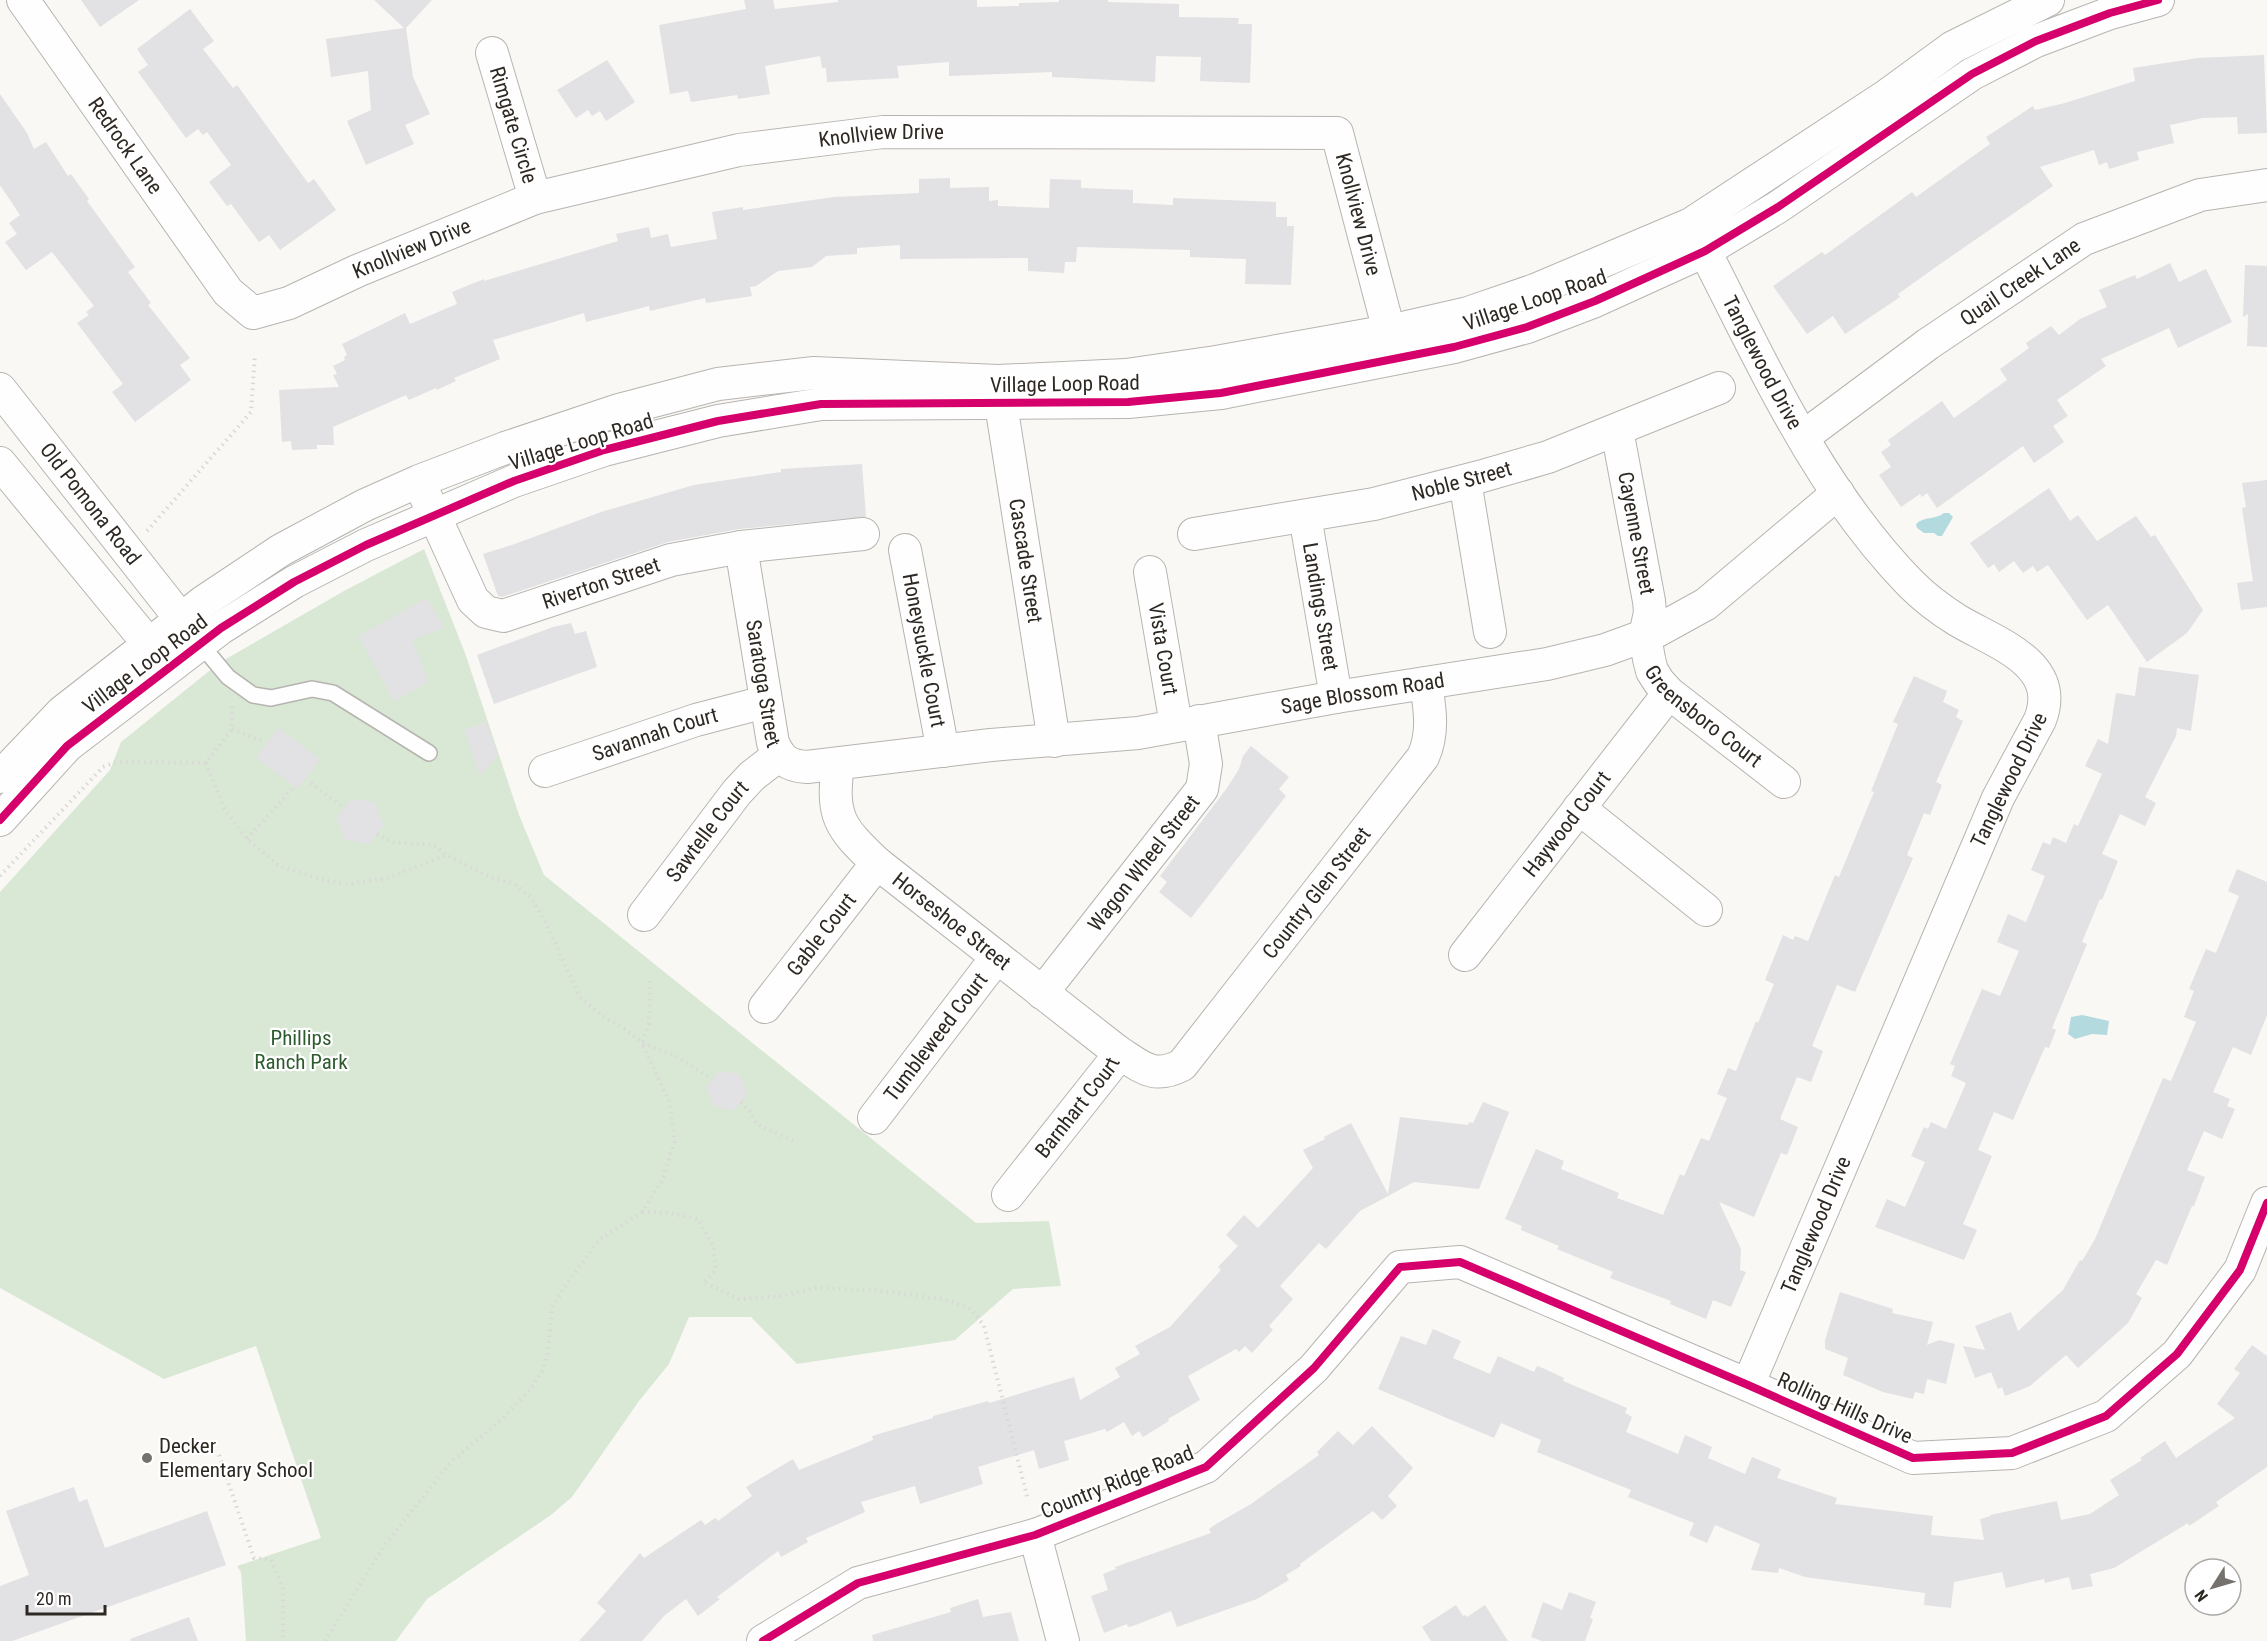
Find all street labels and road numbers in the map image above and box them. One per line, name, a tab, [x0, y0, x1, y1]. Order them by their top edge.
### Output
street label: Rimgate Circle	[485, 64, 542, 186]
street label: Redrock Lane	[83, 93, 167, 199]
street label: Knollview Drive	[817, 120, 944, 152]
street label: Knollview Drive	[1331, 150, 1386, 278]
street label: Knollview Drive	[349, 214, 474, 284]
street label: Quail Creek Lane	[1956, 233, 2085, 331]
street label: Village Loop Road	[1460, 264, 1610, 336]
street label: Tanglewood Drive	[1718, 292, 1807, 434]
street label: Village Loop Road	[990, 371, 1140, 397]
street label: Village Loop Road	[506, 409, 656, 475]
street label: Old Pomona Road	[35, 438, 146, 570]
street label: Noble Street	[1409, 456, 1514, 506]
street label: Cayenne Street	[1613, 470, 1660, 597]
street label: Cascade Street	[1004, 497, 1047, 625]
street label: Landings Street	[1298, 541, 1343, 673]
street label: Riverton Street	[539, 553, 663, 614]
street label: Honeysuckle Court	[898, 571, 950, 729]
street label: Vista Court	[1143, 601, 1183, 697]
street label: Village Loop Road	[78, 609, 212, 719]
street label: Saratoga Street	[741, 618, 785, 751]
street label: Greensboro Court	[1640, 661, 1767, 772]
street label: Sage Blossom Road	[1279, 668, 1446, 719]
street label: Savannah Court	[589, 703, 720, 766]
street label: Tanglewood Drive	[1966, 709, 2052, 851]
street label: Haywood Court	[1518, 766, 1616, 882]
street label: Sawtelle Court	[661, 776, 753, 887]
street label: Wagon Wheel Street	[1083, 790, 1205, 936]
street label: Country Glen Street	[1258, 822, 1375, 964]
street label: Horseshoe Street	[888, 868, 1015, 975]
street label: Gable Court	[782, 888, 861, 980]
street label: Tumbleweed Court	[879, 968, 993, 1106]
street label: Barnhart Court	[1030, 1054, 1125, 1162]
street label: Tanglewood Drive	[1776, 1153, 1856, 1297]
street label: Rolling Hills Drive	[1774, 1367, 1916, 1449]
street label: Country Ridge Road	[1037, 1440, 1197, 1524]

